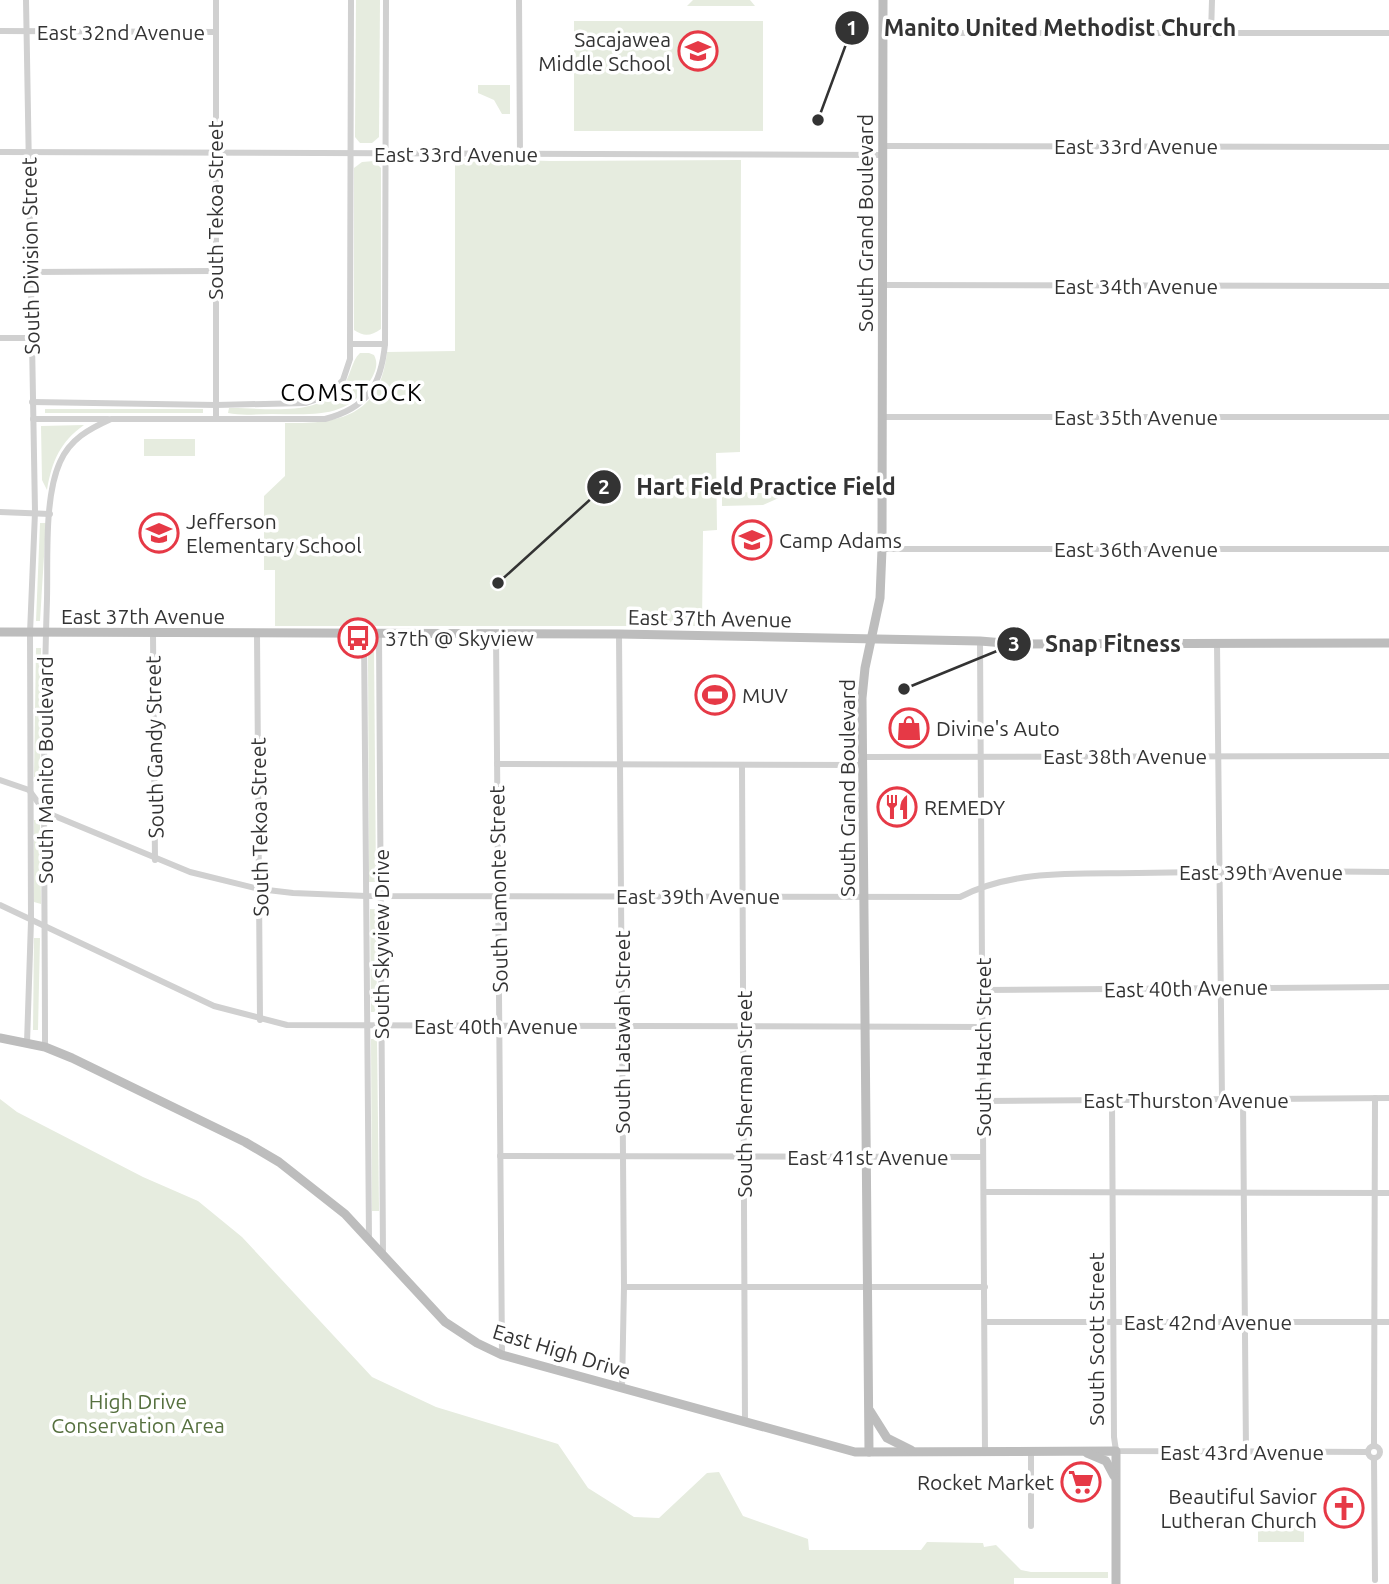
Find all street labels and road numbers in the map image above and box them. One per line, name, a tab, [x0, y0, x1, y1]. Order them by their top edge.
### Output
street label: East 32nd Avenue	[37, 20, 205, 44]
street label: South Grand Boulevard	[853, 114, 877, 332]
street label: South Tekoa Street	[203, 120, 227, 300]
street label: East 33rd Avenue	[1054, 134, 1218, 158]
street label: East 33rd Avenue	[374, 142, 538, 166]
street label: South Division Street	[16, 157, 44, 355]
street label: East 34th Avenue	[1054, 274, 1218, 298]
street label: East 35th Avenue	[1054, 405, 1218, 429]
street label: East 36th Avenue	[1054, 537, 1218, 561]
street label: East 37th Avenue	[61, 604, 225, 628]
street label: East 37th Avenue	[628, 605, 792, 631]
street label: South Gandy Street	[140, 655, 168, 839]
street label: South Manito Boulevard	[33, 656, 57, 884]
street label: South Grand Boulevard	[835, 679, 859, 897]
street label: South Tekoa Street	[245, 737, 273, 917]
street label: East 38th Avenue	[1043, 744, 1207, 768]
street label: South Lamonte Street	[484, 785, 512, 993]
street label: South Skyview Drive	[369, 849, 393, 1039]
street label: East 39th Avenue	[1179, 860, 1343, 884]
street label: East 39th Avenue	[616, 884, 780, 908]
street label: South Latawah Street	[610, 930, 634, 1134]
street label: South Hatch Street	[971, 957, 995, 1137]
street label: East 40th Avenue	[1104, 975, 1268, 1001]
street label: South Sherman Street	[732, 990, 756, 1198]
street label: East 40th Avenue	[414, 1014, 578, 1038]
street label: East Thurston Avenue	[1083, 1088, 1289, 1112]
street label: East 41st Avenue	[787, 1145, 949, 1169]
street label: South Scott Street	[1084, 1252, 1108, 1426]
street label: East 42nd Avenue	[1124, 1310, 1292, 1334]
street label: East High Drive	[490, 1319, 634, 1383]
street label: East 43rd Avenue	[1160, 1440, 1324, 1464]

